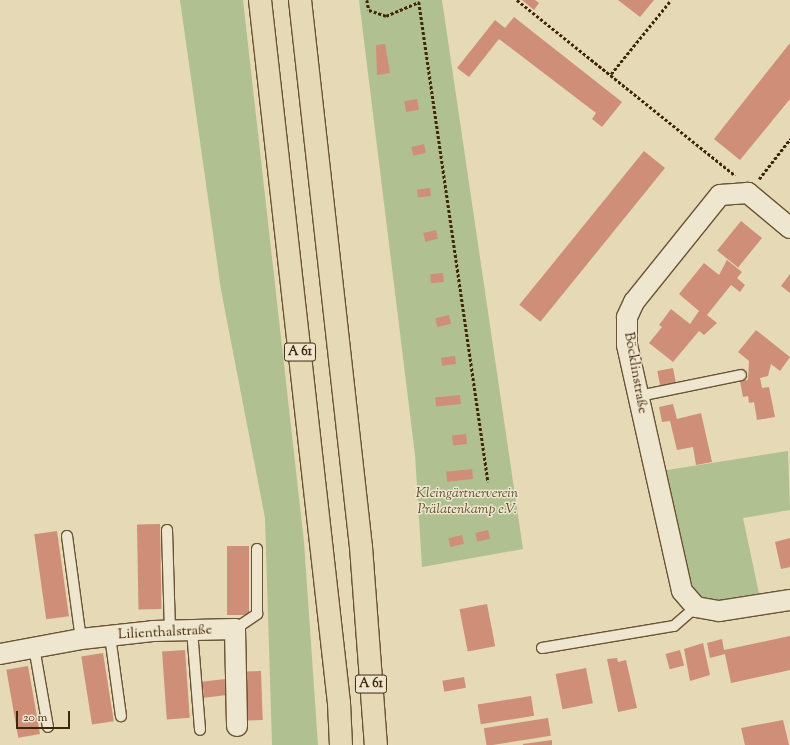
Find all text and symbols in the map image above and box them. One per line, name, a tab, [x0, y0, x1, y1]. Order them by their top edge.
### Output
street label: Böcklinstraße	[620, 331, 650, 415]
road number: A 61	[283, 341, 317, 363]
park label: Kleingärtnerverein Prälatenkamp e.V.	[416, 486, 518, 518]
street label: Lilienthalstraße	[118, 622, 212, 644]
road number: A 61	[354, 673, 388, 695]
scale bar	[18, 703, 72, 729]
text: 20 m	[23, 709, 47, 727]

